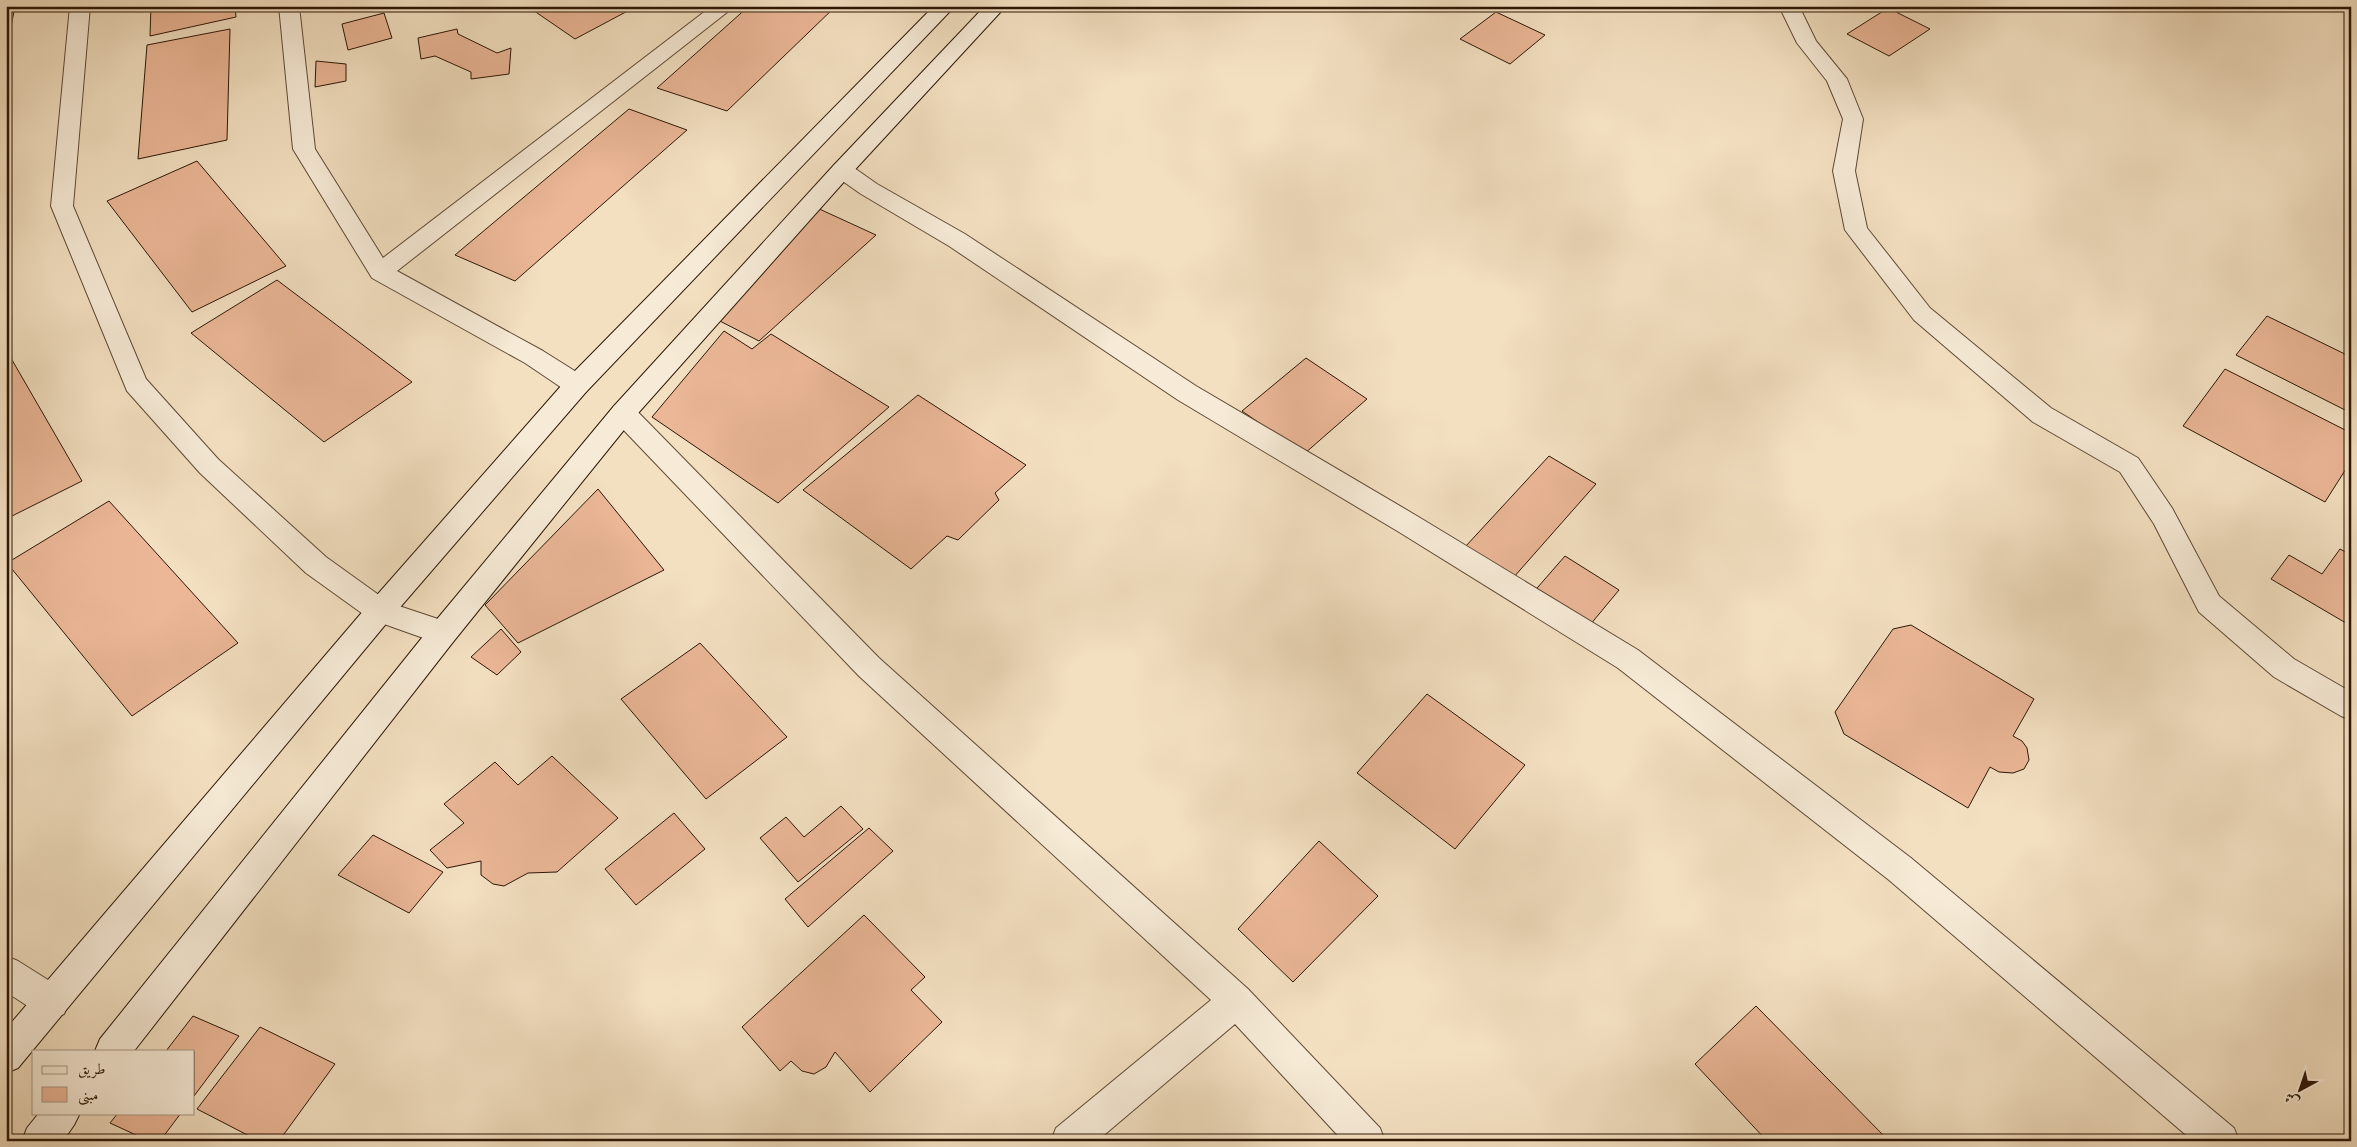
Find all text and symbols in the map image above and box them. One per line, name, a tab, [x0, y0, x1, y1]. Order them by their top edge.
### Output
legend	[32, 1050, 195, 1114]
text: طريق	[78, 1060, 105, 1079]
north arrow	[2274, 1064, 2324, 1114]
text: مبنى	[78, 1086, 98, 1106]
text: ش	[2281, 1088, 2303, 1111]

